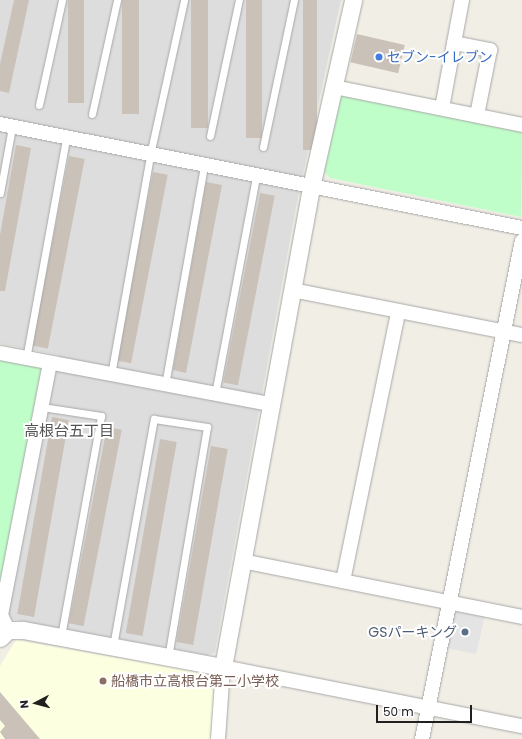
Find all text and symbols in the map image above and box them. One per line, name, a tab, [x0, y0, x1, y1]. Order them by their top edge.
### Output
place label: セブン-イレブン	[387, 49, 493, 65]
marker: セブン-イレブン	[374, 52, 384, 62]
district label: 高根台五丁目	[24, 422, 114, 440]
place label: GSパーキング	[368, 624, 457, 640]
marker: GSパーキング	[460, 627, 470, 637]
place label: 船橋市立高根台第二小学校	[111, 673, 279, 689]
marker: 船橋市立高根台第二小学校	[98, 676, 108, 686]
north arrow	[16, 683, 56, 723]
scale bar	[378, 697, 474, 723]
text: N	[16, 699, 32, 709]
text: 50 m	[383, 703, 414, 720]

